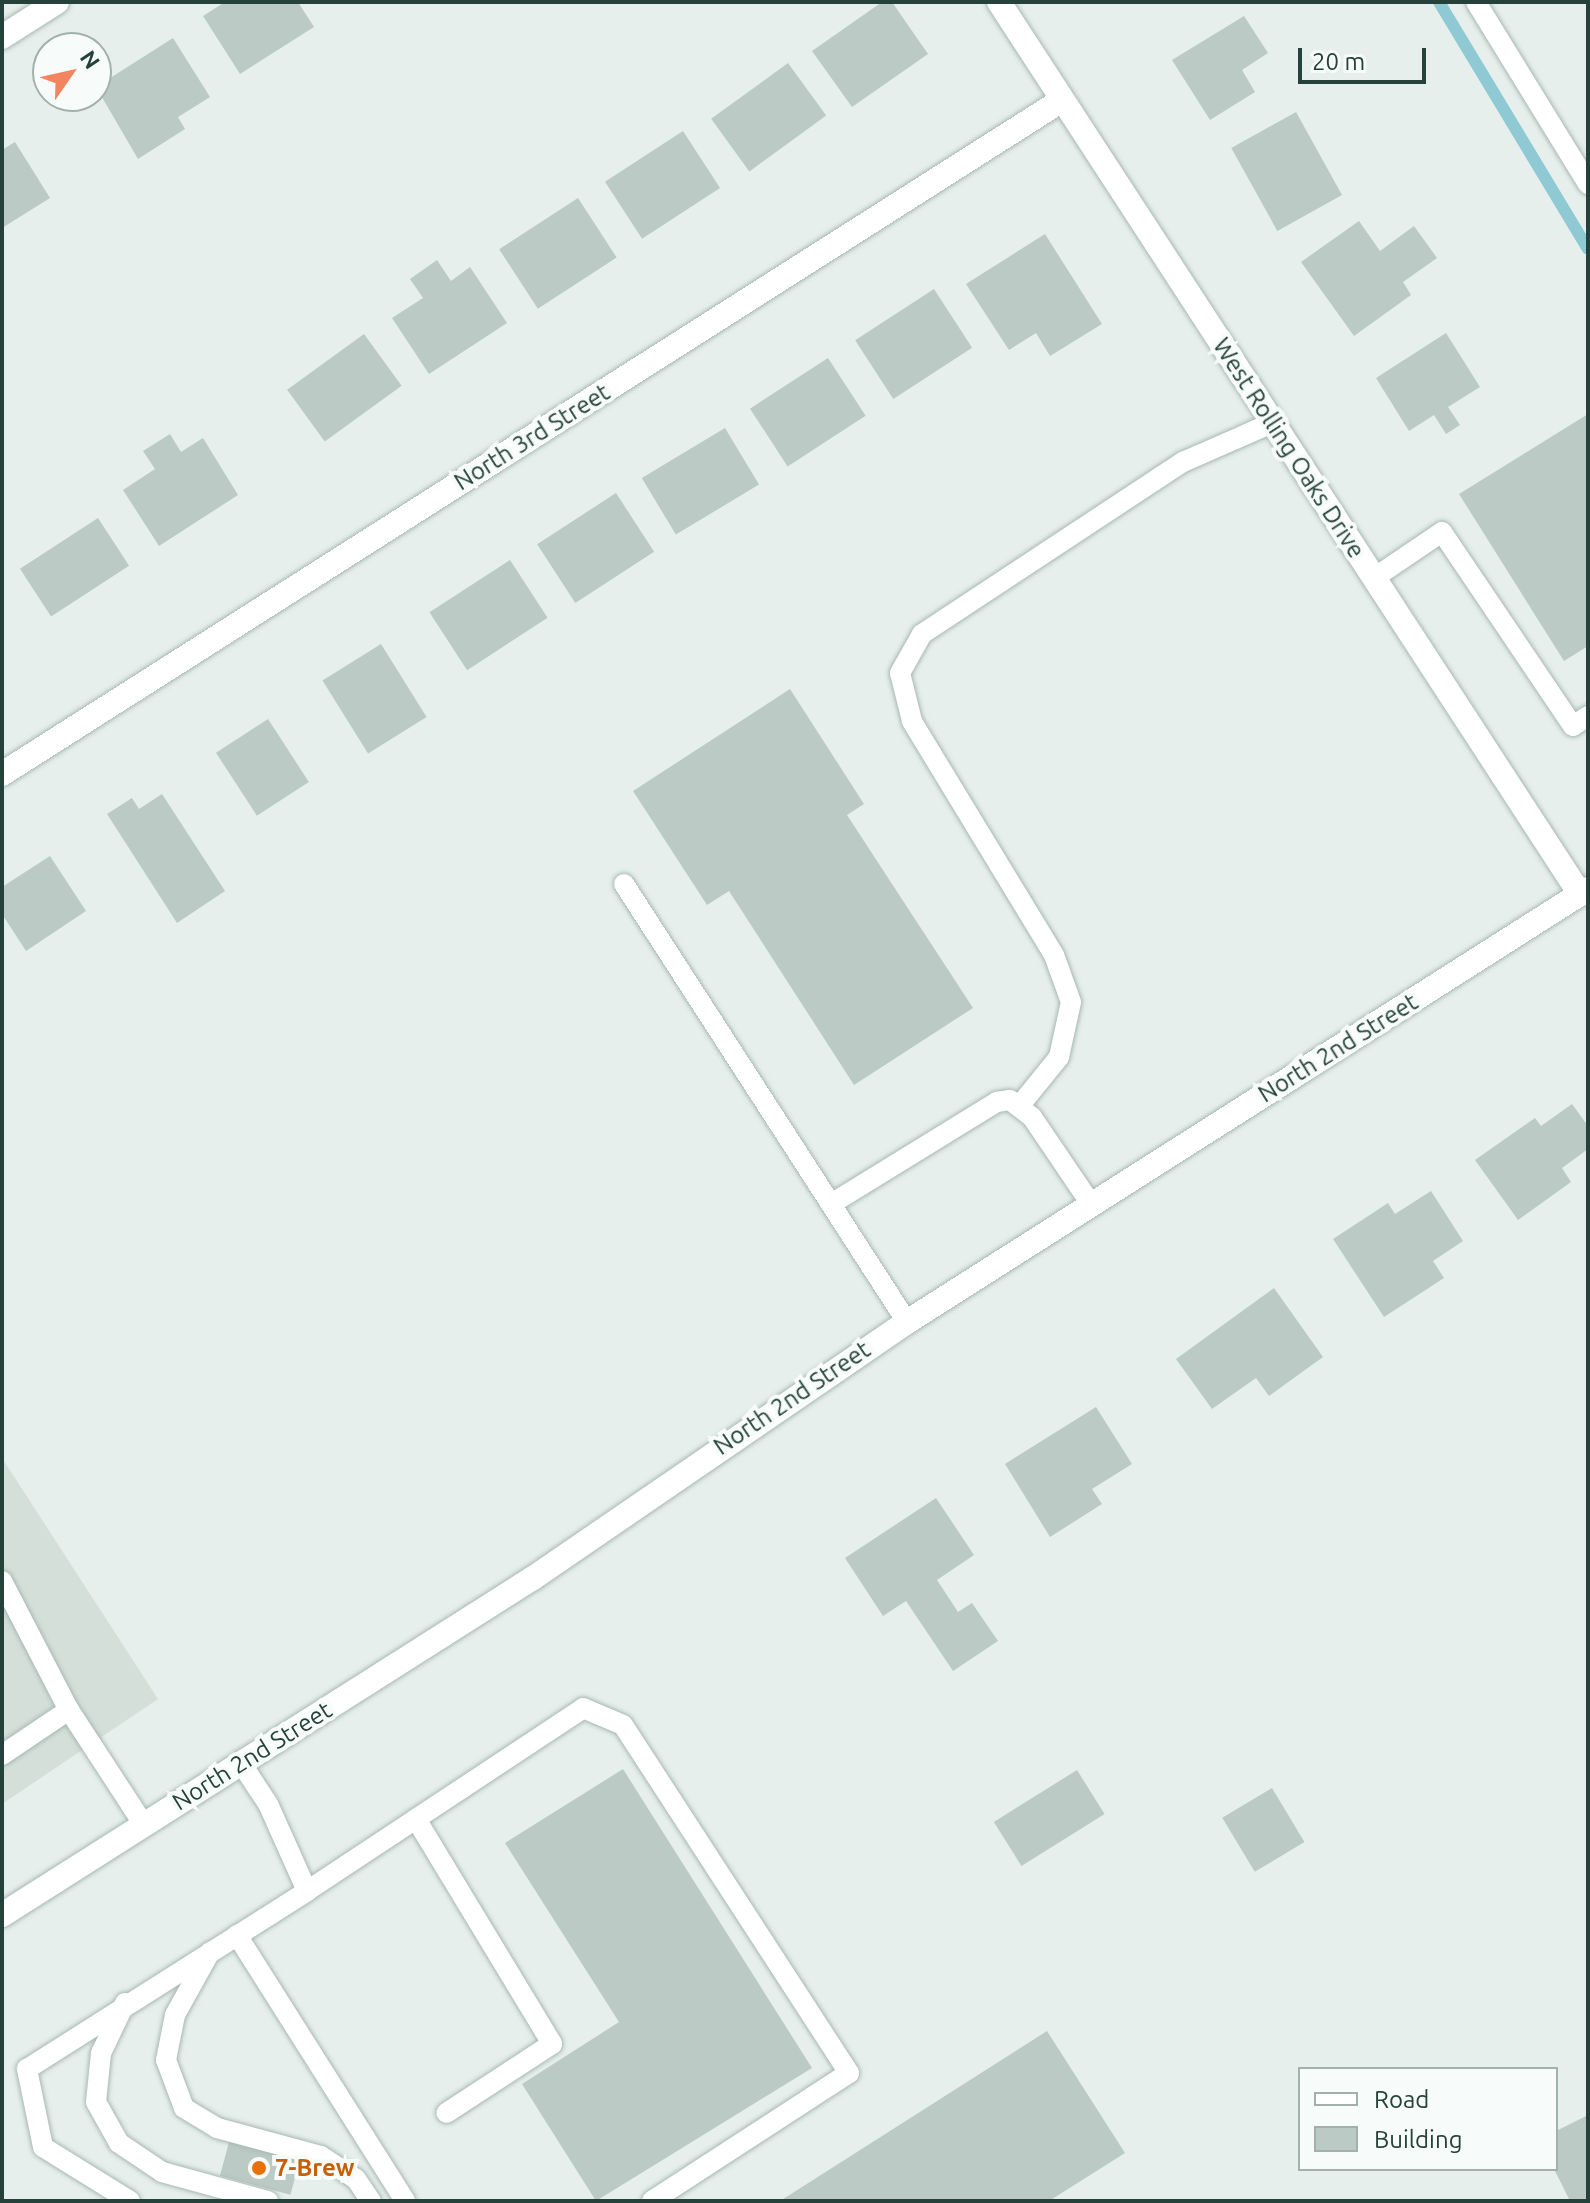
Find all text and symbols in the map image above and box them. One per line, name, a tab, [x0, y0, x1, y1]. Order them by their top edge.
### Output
north arrow	[32, 32, 112, 112]
scale bar	[1302, 32, 1430, 82]
text: N	[76, 46, 106, 73]
text: 20 m	[1312, 48, 1365, 75]
street label: West Rolling Oaks Drive	[1207, 333, 1371, 563]
street label: North 3rd Street	[449, 378, 615, 496]
street label: North 2nd Street	[1253, 987, 1423, 1109]
street label: North 2nd Street	[708, 1335, 876, 1461]
street label: North 2nd Street	[167, 1695, 337, 1817]
legend	[1298, 2067, 1558, 2171]
text: Road	[1374, 2086, 1429, 2113]
text: Building	[1374, 2126, 1462, 2153]
place label: 7-Brew	[275, 2154, 355, 2182]
marker: 7-Brew	[250, 2159, 268, 2177]

